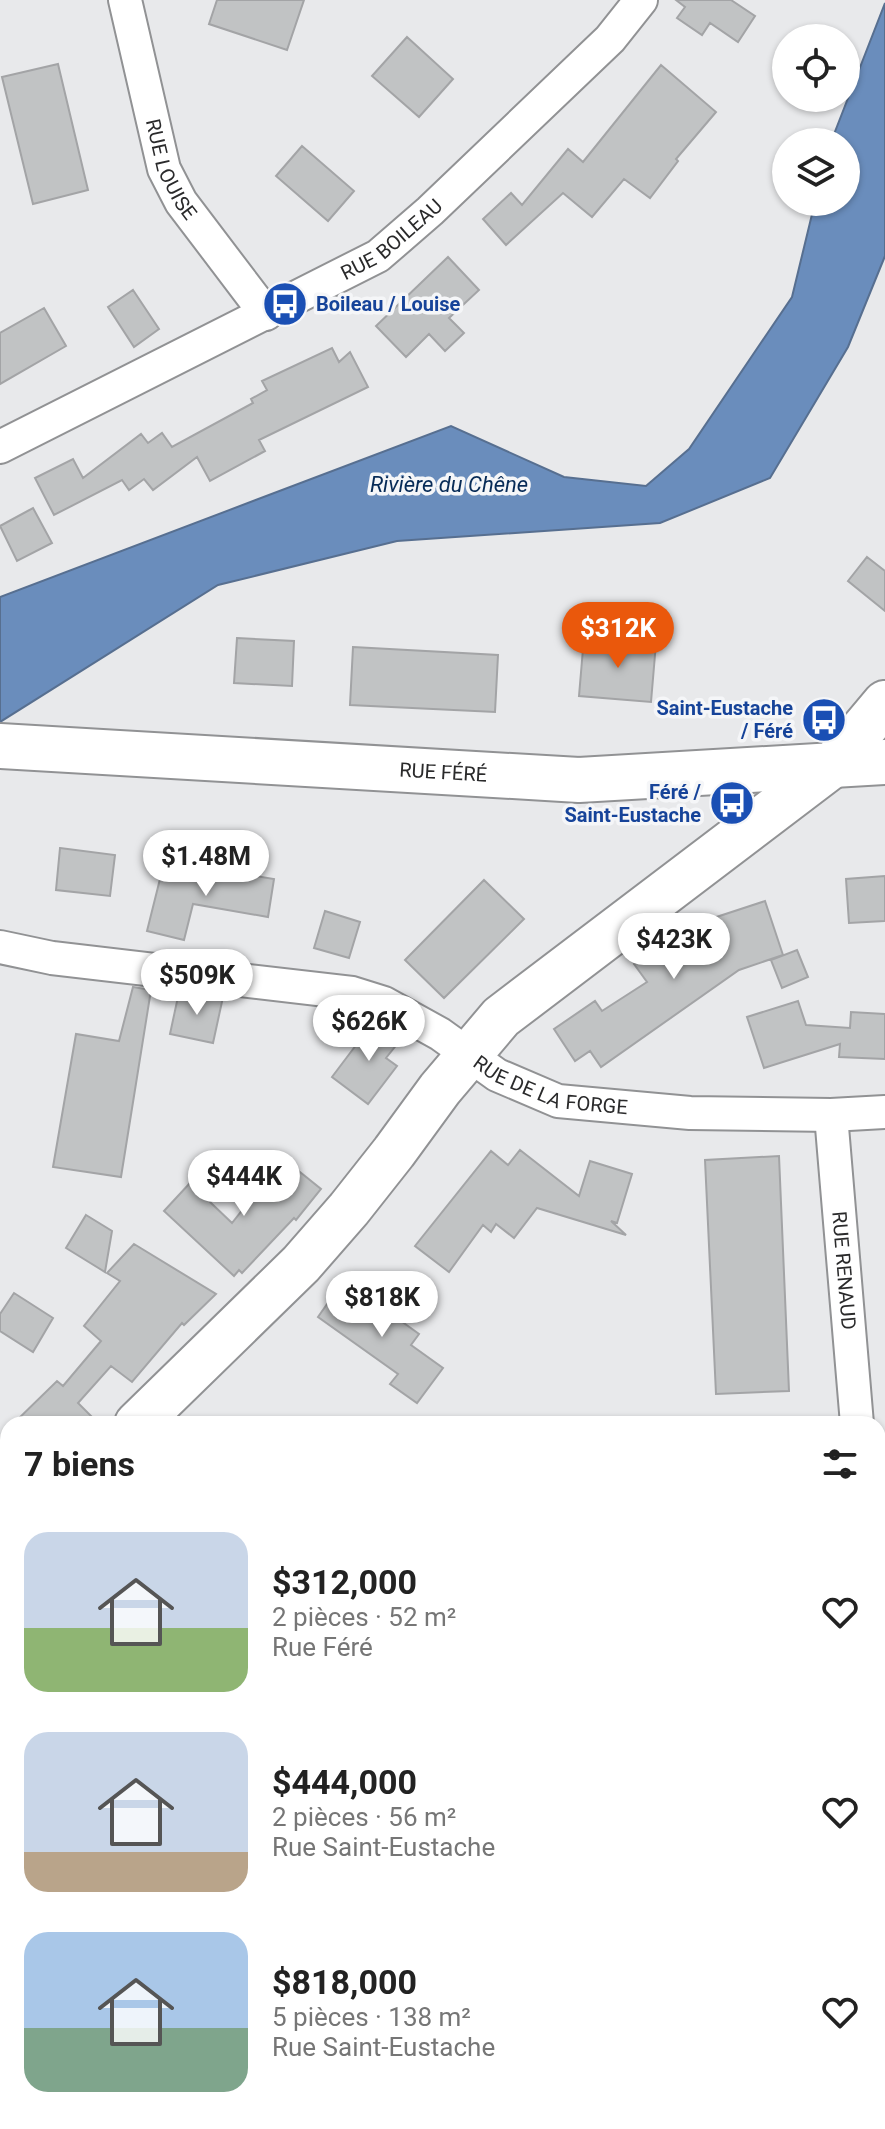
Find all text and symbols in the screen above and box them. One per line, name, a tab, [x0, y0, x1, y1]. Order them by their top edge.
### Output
map controls	[772, 24, 860, 216]
button: locate	[772, 24, 860, 112]
street label: RUE LOUISE	[141, 117, 202, 224]
button: layers	[772, 128, 860, 216]
street label: RUE BOILEAU	[337, 194, 447, 285]
bus stop icon: Boileau / Louise	[261, 280, 309, 328]
place label: Boileau / Louise	[316, 292, 461, 316]
water label: Rivière du Chêne	[370, 472, 528, 497]
pin: $312K	[562, 602, 674, 670]
text: $312K	[580, 613, 656, 643]
place label: Saint-Eustache / Féré	[656, 696, 793, 743]
bus stop icon: Saint-Eustache / Féré	[800, 696, 848, 744]
street label: RUE FÉRÉ	[399, 757, 488, 787]
bus stop icon: Féré / Saint-Eustache	[708, 779, 756, 827]
place label: Féré / Saint-Eustache	[564, 780, 702, 827]
pin: $1.48M	[141, 830, 271, 898]
text: $1.48M	[161, 841, 251, 871]
pin: $423K	[618, 913, 730, 981]
text: $423K	[636, 924, 712, 954]
pin: $509K	[141, 949, 253, 1017]
text: $509K	[159, 960, 235, 990]
pin: $626K	[313, 995, 425, 1063]
text: $626K	[331, 1006, 407, 1036]
street label: RUE DE LA FORGE	[469, 1050, 629, 1119]
pin: $444K	[188, 1150, 300, 1218]
text: $444K	[206, 1161, 282, 1191]
street label: RUE RENAUD	[827, 1210, 861, 1331]
pin: $818K	[326, 1271, 438, 1339]
text: $818K	[344, 1282, 420, 1312]
icon: filters	[818, 1442, 862, 1486]
text: 7 biens	[24, 1444, 135, 1484]
text: $312,000	[272, 1562, 417, 1602]
icon: home	[88, 1564, 184, 1660]
icon: heart	[818, 1590, 862, 1634]
text: 2 pièces · 52 m²	[272, 1602, 456, 1632]
text: Rue Féré	[272, 1632, 373, 1662]
text: $444,000	[272, 1762, 417, 1802]
icon: home	[88, 1764, 184, 1860]
icon: heart	[818, 1790, 862, 1834]
text: 2 pièces · 56 m²	[272, 1802, 456, 1832]
text: Rue Saint-Eustache	[272, 1832, 495, 1862]
text: $818,000	[272, 1962, 417, 2002]
icon: home	[88, 1964, 184, 2060]
icon: heart	[818, 1990, 862, 2034]
text: 5 pièces · 138 m²	[272, 2002, 471, 2032]
text: Rue Saint-Eustache	[272, 2032, 495, 2062]

